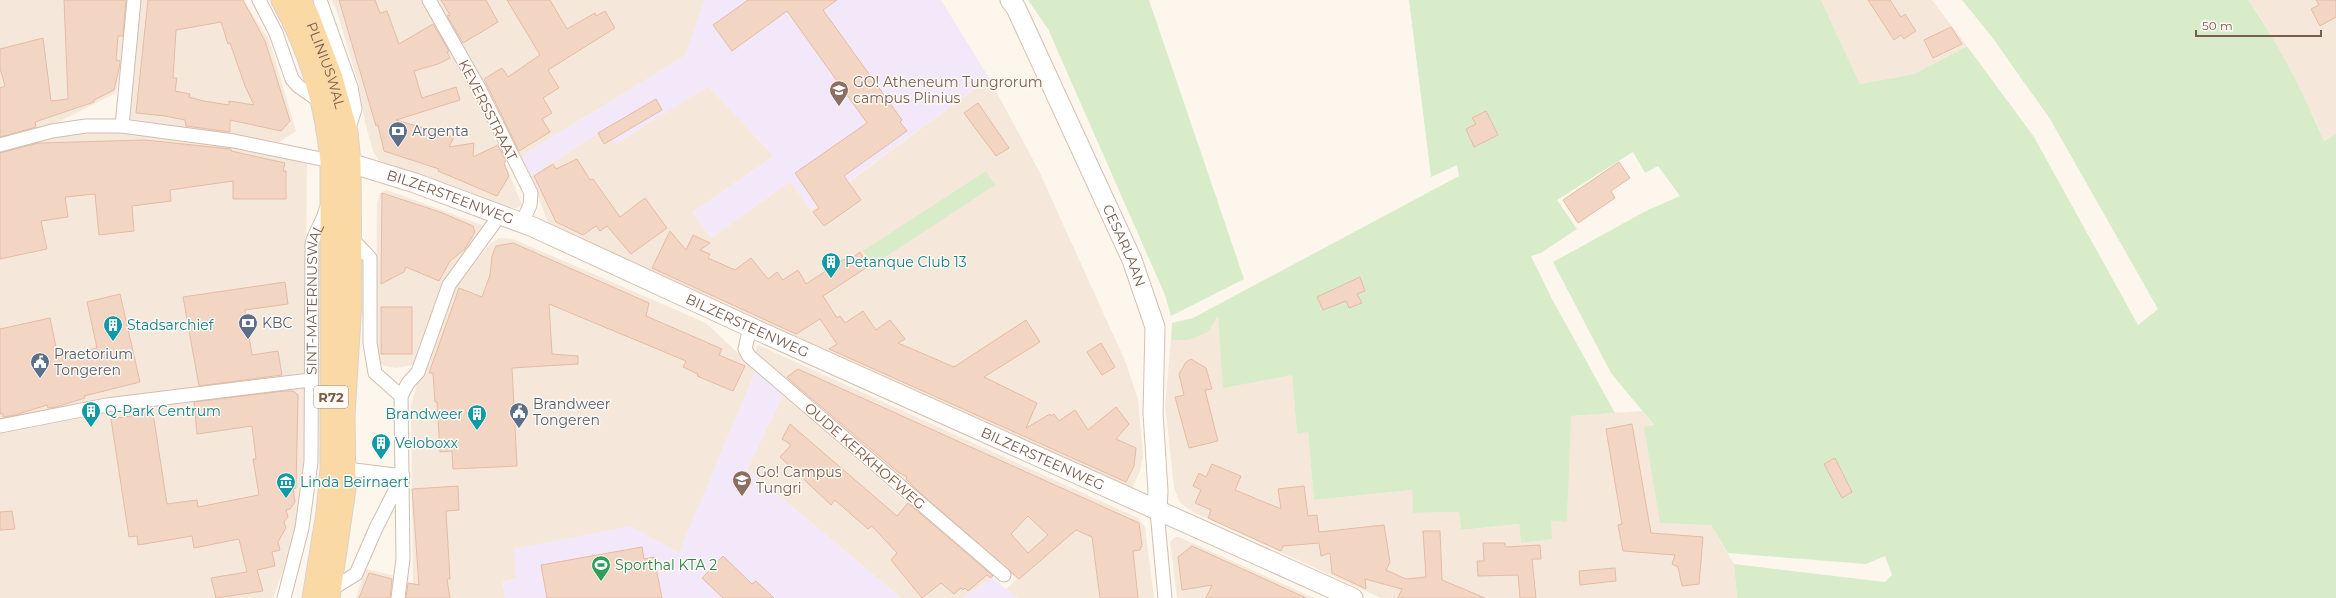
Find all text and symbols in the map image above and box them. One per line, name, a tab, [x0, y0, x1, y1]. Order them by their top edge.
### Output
scale bar	[2196, 12, 2321, 38]
text: 50 m	[2202, 18, 2233, 33]
street label: PLINIUSWAL	[302, 19, 349, 112]
street label: KEVERSSTRAAT	[455, 56, 521, 164]
place label: GO! Atheneum Tungrorum campus Plinius	[853, 73, 1043, 107]
school or university icon: GO! Atheneum Tungrorum campus Plinius	[828, 79, 850, 107]
bank icon: Argenta	[387, 120, 409, 148]
place label: Argenta	[412, 122, 469, 140]
street label: BILZERSTEENWEG	[385, 166, 516, 228]
street label: CESARLAAN	[1099, 201, 1149, 289]
street label: SINT-MATERNUSWAL	[302, 220, 328, 375]
building icon: Petanque Club 13	[820, 251, 842, 279]
place label: Petanque Club 13	[845, 253, 967, 271]
street label: BILZERSTEENWEG	[683, 290, 812, 361]
bank icon: KBC	[237, 312, 259, 340]
building icon: Stadsarchief	[102, 314, 124, 342]
place label: KBC	[262, 314, 293, 332]
place label: Stadsarchief	[127, 316, 215, 334]
place label: Praetorium Tongeren	[54, 345, 133, 379]
public building icon: Praetorium Tongeren	[29, 351, 51, 379]
road number: R72	[314, 386, 348, 408]
place label: Brandweer Tongeren	[533, 395, 611, 429]
street label: OUDE KERKHOFWEG	[801, 399, 929, 513]
building icon: Q-Park Centrum	[80, 400, 102, 428]
public building icon: Brandweer Tongeren	[508, 401, 530, 429]
place label: Q-Park Centrum	[105, 402, 221, 420]
building icon: Brandweer	[466, 403, 488, 431]
place label: Brandweer	[386, 405, 463, 423]
street label: BILZERSTEENWEG	[978, 423, 1107, 494]
building icon: Veloboxx	[370, 432, 392, 460]
place label: Veloboxx	[395, 434, 459, 452]
place label: Go! Campus Tungri	[756, 463, 842, 497]
school or university icon: Go! Campus Tungri	[731, 469, 753, 497]
museum icon: Linda Beirnaert	[275, 471, 297, 499]
place label: Linda Beirnaert	[300, 473, 409, 491]
sports icon: Sporthal KTA 2	[590, 554, 612, 582]
place label: Sporthal KTA 2	[615, 556, 717, 574]

